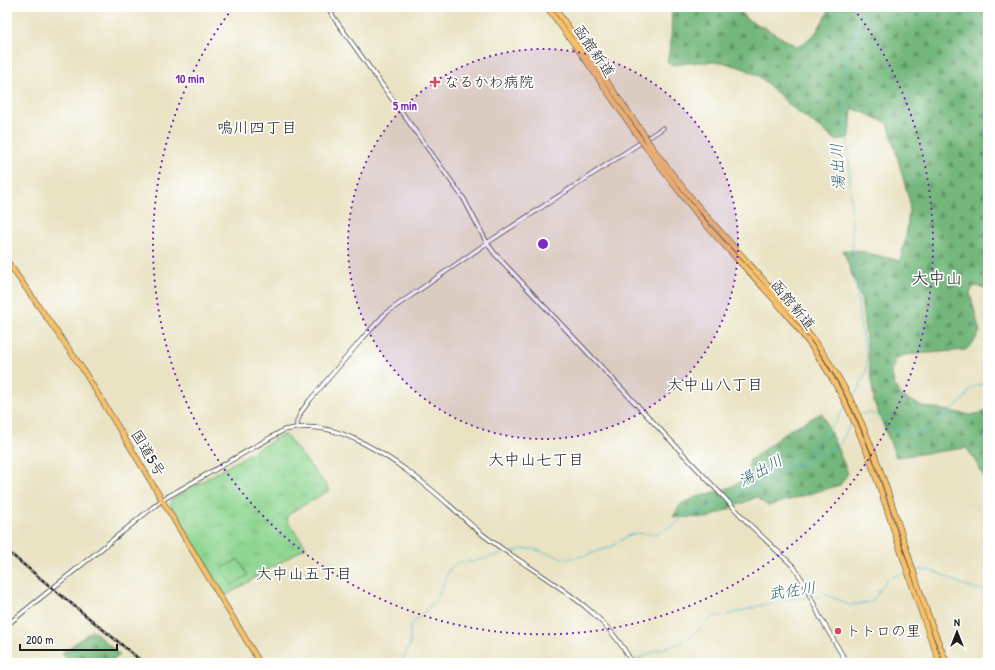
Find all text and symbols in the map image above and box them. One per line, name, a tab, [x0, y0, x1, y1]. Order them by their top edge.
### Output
street label: 函館新道	[569, 20, 620, 81]
text: 10 min	[176, 70, 205, 87]
place label: なるかわ病院	[444, 71, 534, 92]
marker: なるかわ病院	[429, 76, 441, 88]
text: 5 min	[393, 97, 418, 114]
district label: 鳴川四丁目	[217, 116, 297, 138]
water label: 湯出川	[825, 142, 849, 192]
centre of rings	[536, 237, 550, 251]
district label: 大中山	[912, 266, 963, 289]
street label: 函館新道	[766, 275, 821, 334]
district label: 大中山八丁目	[667, 373, 763, 395]
street label: 国道5号	[126, 425, 171, 480]
district label: 大中山七丁目	[488, 448, 584, 470]
water label: 湯出川	[734, 449, 786, 491]
district label: 大中山五丁目	[256, 562, 352, 584]
water label: 武佐川	[767, 576, 817, 604]
north arrow	[937, 612, 977, 652]
text: N	[954, 615, 960, 629]
place label: トトロの里	[846, 620, 921, 641]
scale bar	[20, 626, 117, 652]
marker: トトロの里	[833, 626, 843, 636]
text: 200 m	[26, 631, 53, 648]

